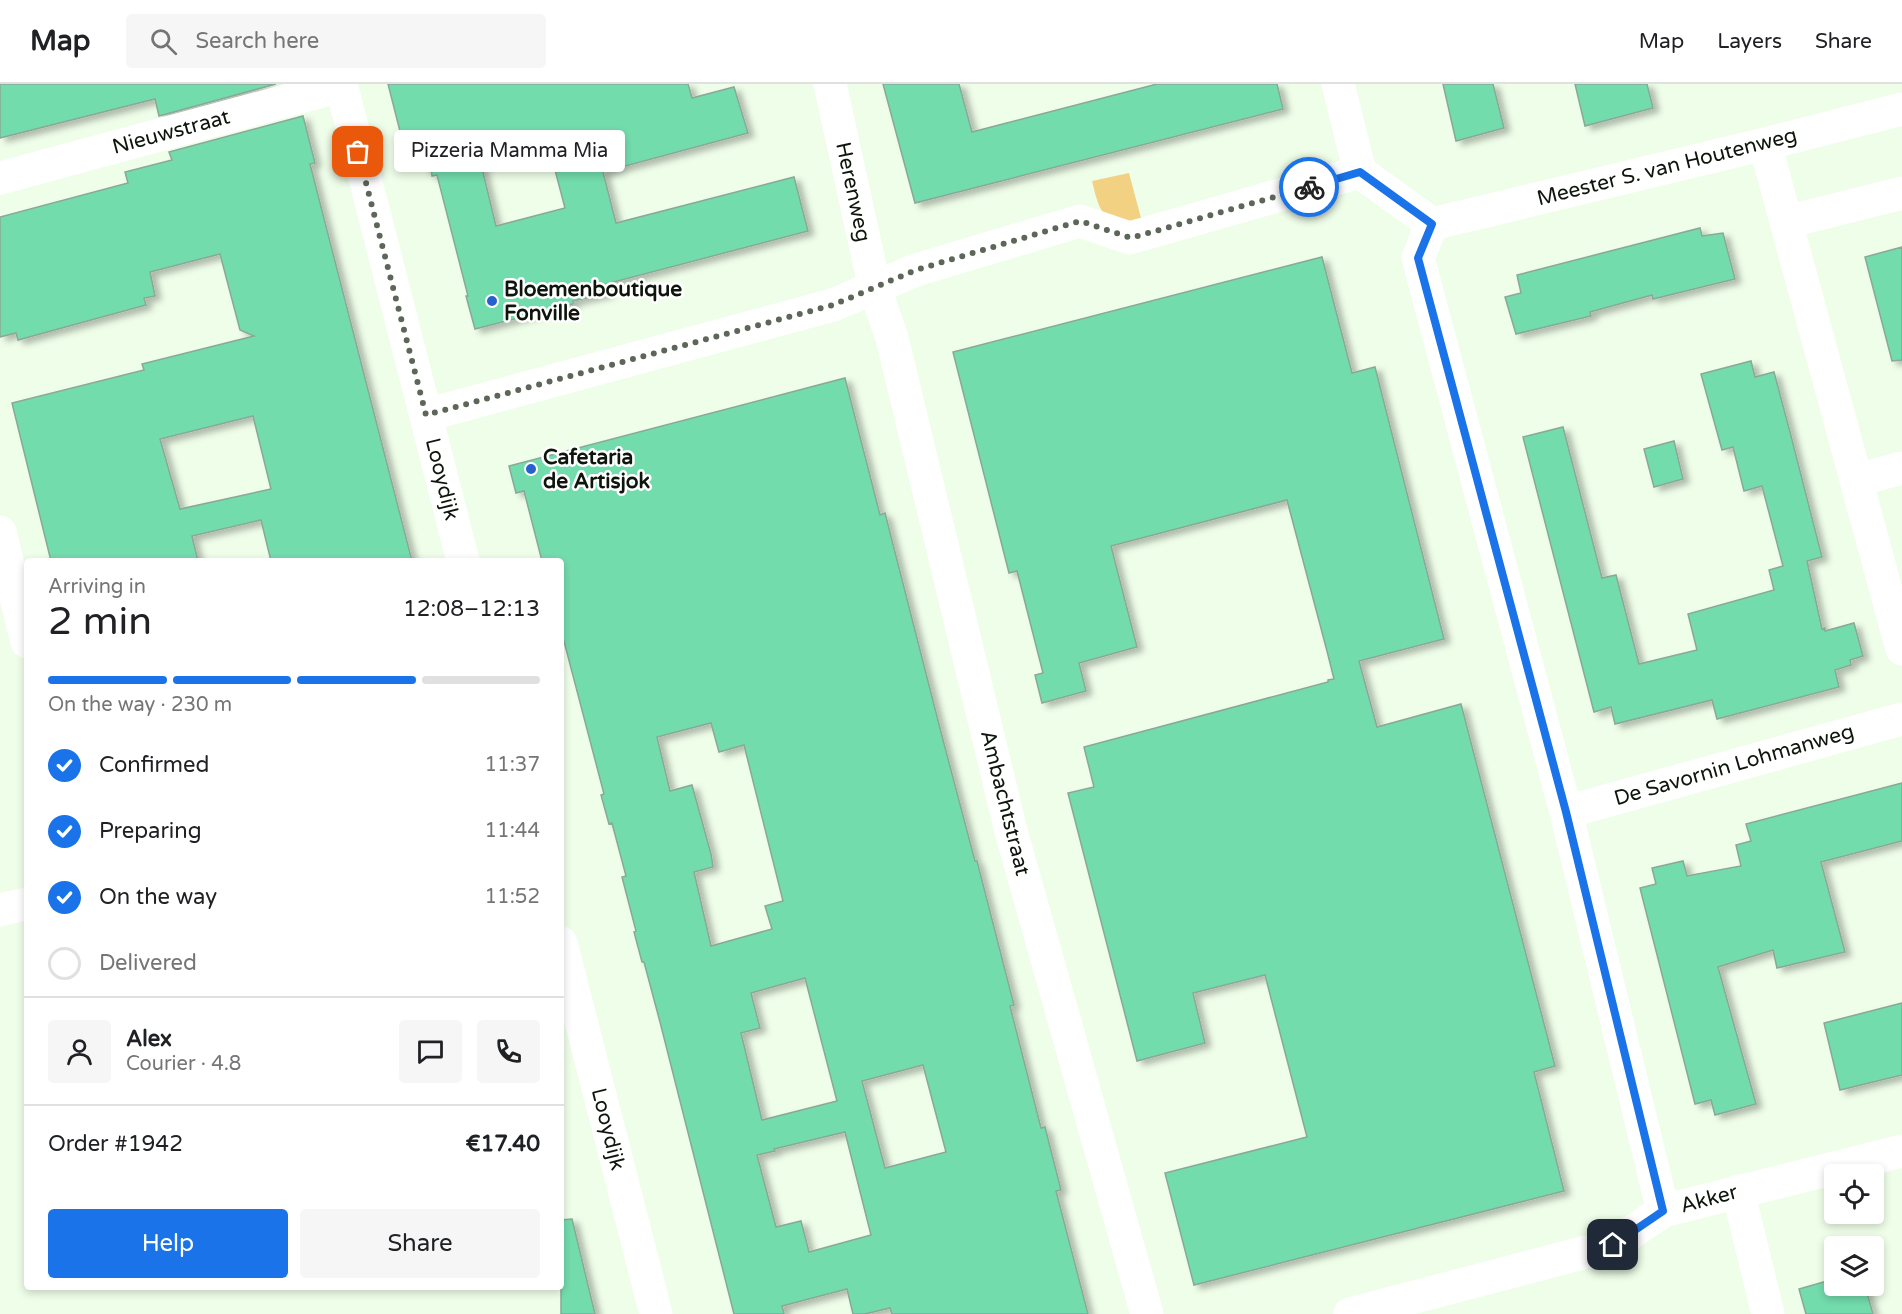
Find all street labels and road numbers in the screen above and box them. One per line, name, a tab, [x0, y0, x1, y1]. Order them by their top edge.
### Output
street label: Nieuwstraat	[110, 104, 232, 160]
street label: Meester S. van Houtenweg	[1534, 123, 1800, 211]
street label: Herenweg	[830, 140, 876, 244]
street label: Looydijk	[420, 435, 464, 523]
street label: De Savornin Lohmanweg	[1611, 719, 1857, 811]
street label: Ambachtstraat	[975, 728, 1035, 878]
street label: Looydijk	[586, 1085, 630, 1173]
street label: Akker	[1678, 1179, 1740, 1219]

